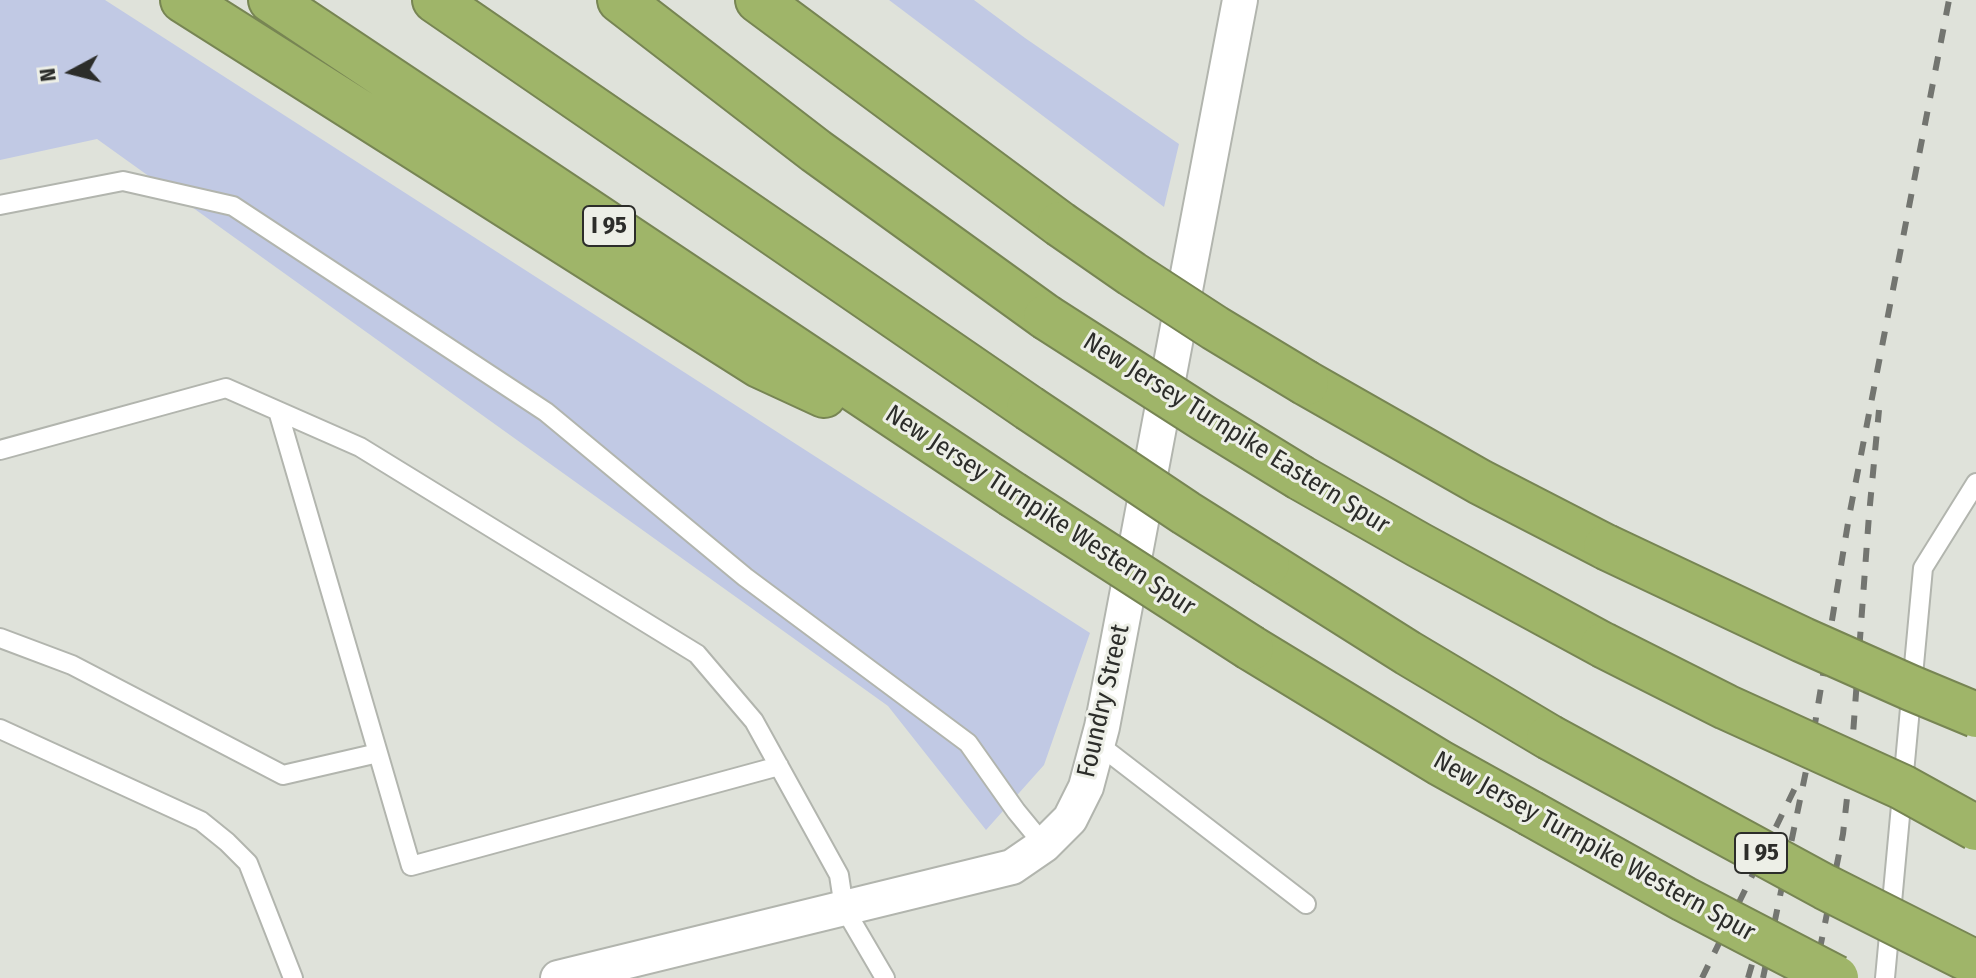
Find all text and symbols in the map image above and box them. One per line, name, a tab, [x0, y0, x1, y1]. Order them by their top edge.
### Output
north arrow	[32, 32, 112, 112]
text: N	[33, 67, 62, 83]
road number: I 95	[583, 206, 635, 246]
street label: New Jersey Turnpike Eastern Spur	[1077, 327, 1395, 541]
street label: New Jersey Turnpike Western Spur	[879, 399, 1201, 623]
street label: Foundry Street	[1071, 621, 1137, 781]
street label: New Jersey Turnpike Western Spur	[1428, 745, 1760, 949]
road number: I 95	[1735, 833, 1787, 873]

